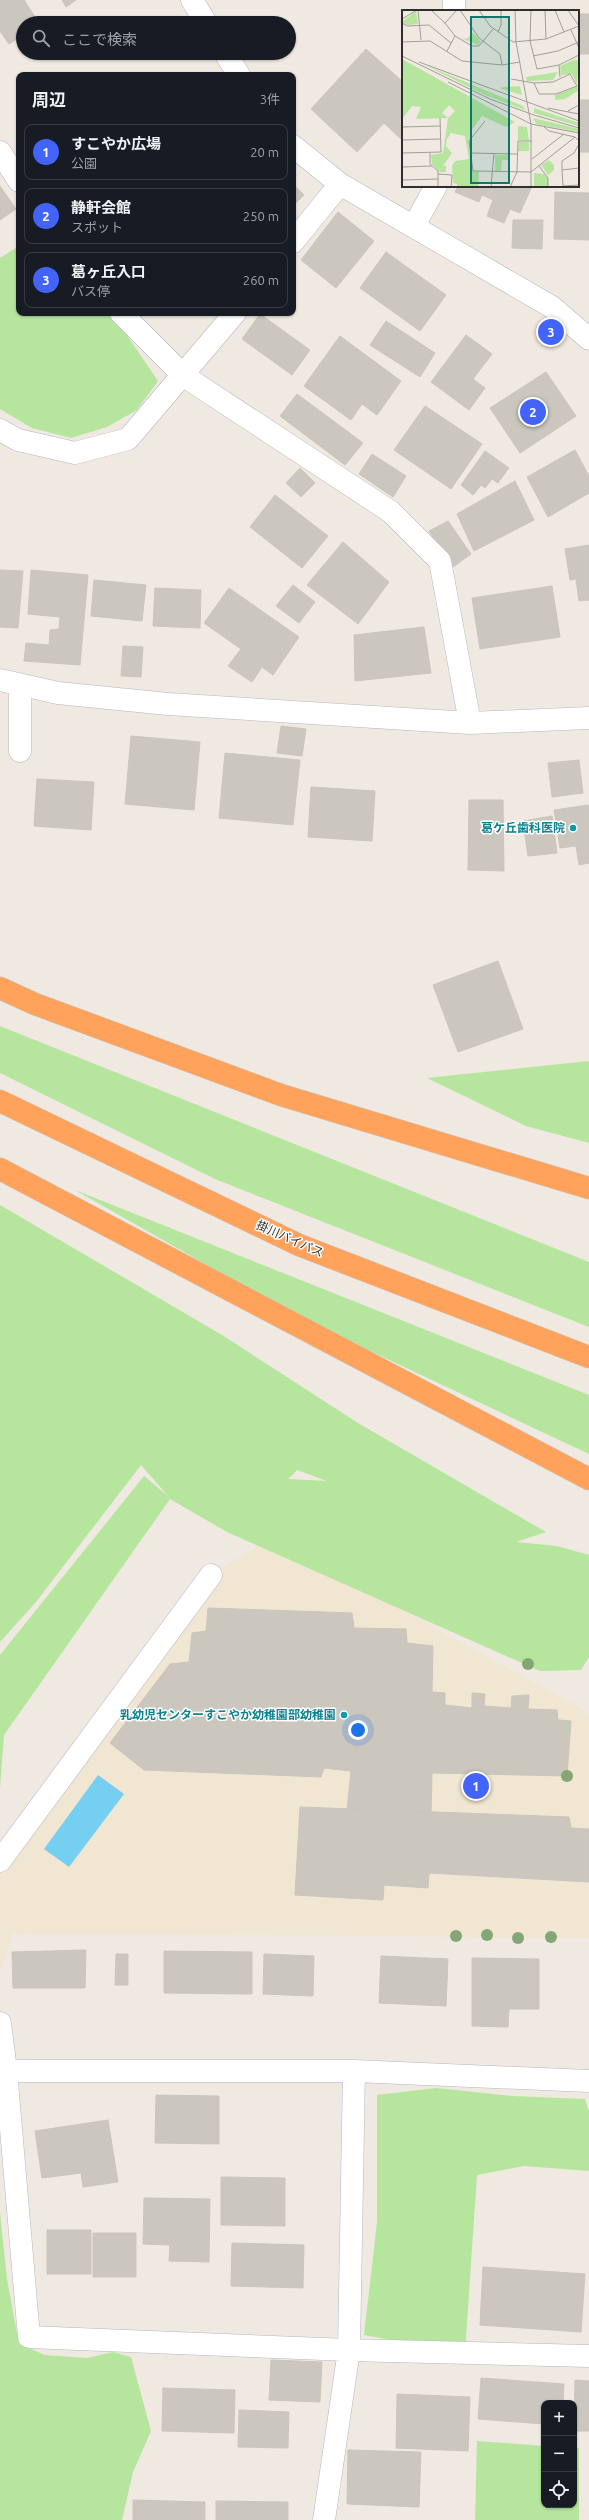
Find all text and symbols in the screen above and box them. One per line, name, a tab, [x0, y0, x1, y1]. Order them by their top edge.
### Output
inset map	[402, 10, 579, 187]
search box	[16, 16, 296, 60]
icon: search	[30, 27, 52, 49]
text: ここで検索	[62, 31, 137, 48]
text: 周辺	[32, 90, 66, 109]
text: 3件	[260, 92, 280, 106]
text: すこやか広場	[71, 135, 161, 152]
text: 1	[42, 145, 50, 159]
text: 20 m	[250, 145, 279, 159]
text: 公園	[71, 156, 97, 170]
text: 静軒会館	[71, 199, 131, 216]
text: 2	[42, 209, 50, 223]
text: 250 m	[243, 209, 279, 223]
text: スポット	[71, 220, 123, 234]
text: 葛ヶ丘入口	[71, 263, 146, 280]
text: 3	[42, 273, 50, 287]
text: 260 m	[243, 273, 279, 287]
text: バス停	[71, 284, 110, 298]
pin: 3	[538, 317, 564, 347]
pin: 2	[520, 397, 546, 427]
place label: 葛ケ丘歯科医院	[481, 821, 565, 834]
marker: 葛ケ丘歯科医院	[568, 823, 578, 833]
street label: 掛川バイパス	[255, 1218, 326, 1259]
place label: 乳幼児センターすこやか幼稚園部幼稚園	[120, 1708, 336, 1721]
marker: 乳幼児センターすこやか幼稚園部幼稚園	[339, 1710, 349, 1720]
your location	[348, 1720, 368, 1740]
pin: 1	[463, 1771, 489, 1801]
map controls	[541, 2400, 577, 2508]
button: +	[541, 2400, 577, 2436]
button: −	[541, 2436, 577, 2472]
button: locate	[541, 2472, 577, 2508]

